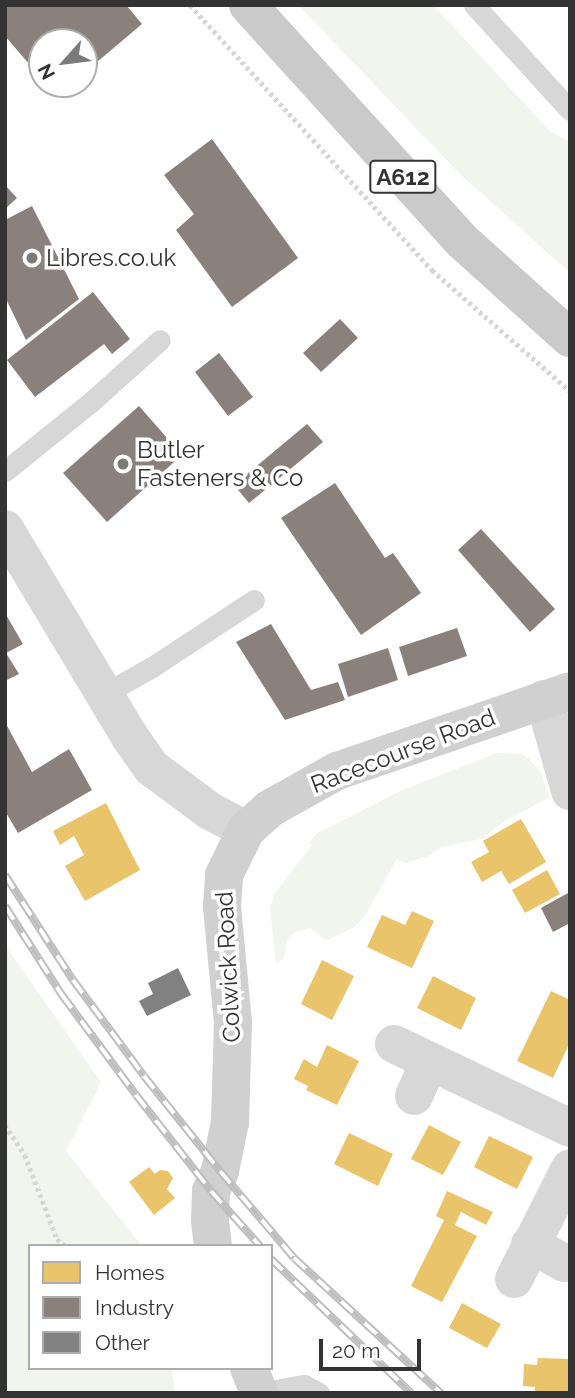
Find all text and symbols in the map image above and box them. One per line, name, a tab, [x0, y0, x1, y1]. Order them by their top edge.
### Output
north arrow	[28, 28, 98, 98]
text: N	[33, 60, 59, 83]
road number: A612	[368, 158, 438, 196]
place label: Libres.co.uk	[46, 244, 176, 272]
marker: Libres.co.uk	[24, 250, 40, 266]
place label: Butler Fasteners & Co	[137, 436, 303, 492]
marker: Butler Fasteners & Co	[115, 456, 131, 472]
street label: Racecourse Road	[307, 703, 499, 799]
street label: Colwick Road	[210, 891, 246, 1043]
legend	[28, 1244, 273, 1370]
text: Homes	[95, 1260, 165, 1285]
text: Industry	[95, 1295, 174, 1320]
scale bar	[323, 1324, 424, 1368]
text: Other	[95, 1330, 150, 1355]
text: 20 m	[332, 1338, 380, 1363]

